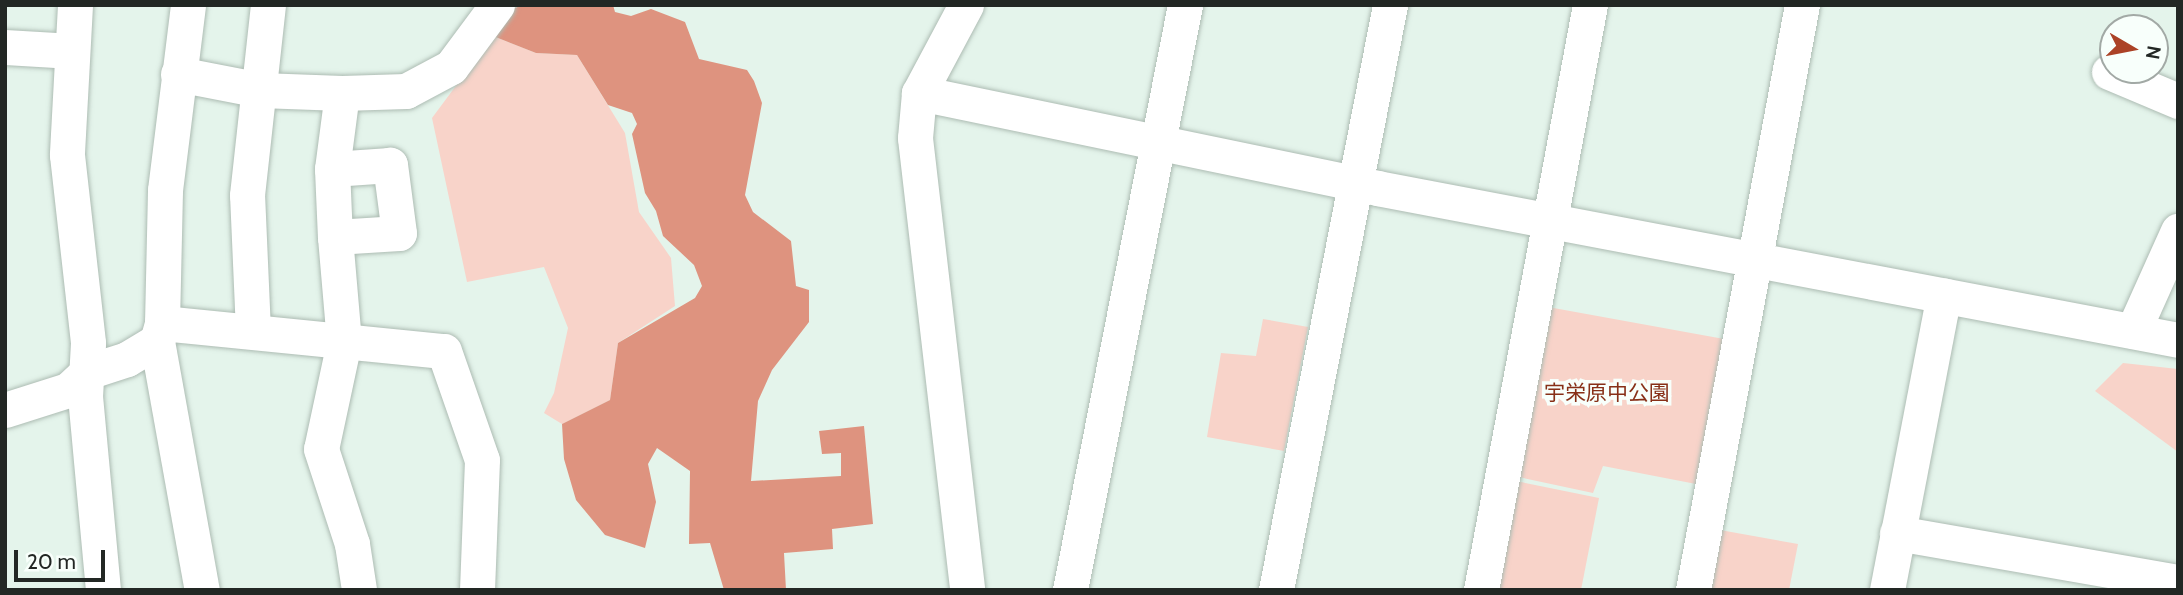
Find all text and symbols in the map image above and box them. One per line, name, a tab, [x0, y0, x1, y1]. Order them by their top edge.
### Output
north arrow	[2099, 14, 2169, 84]
text: N	[2141, 44, 2166, 61]
park label: 宇栄原中公園	[1544, 380, 1670, 406]
scale bar	[18, 536, 108, 580]
text: 20 m	[27, 549, 76, 574]

